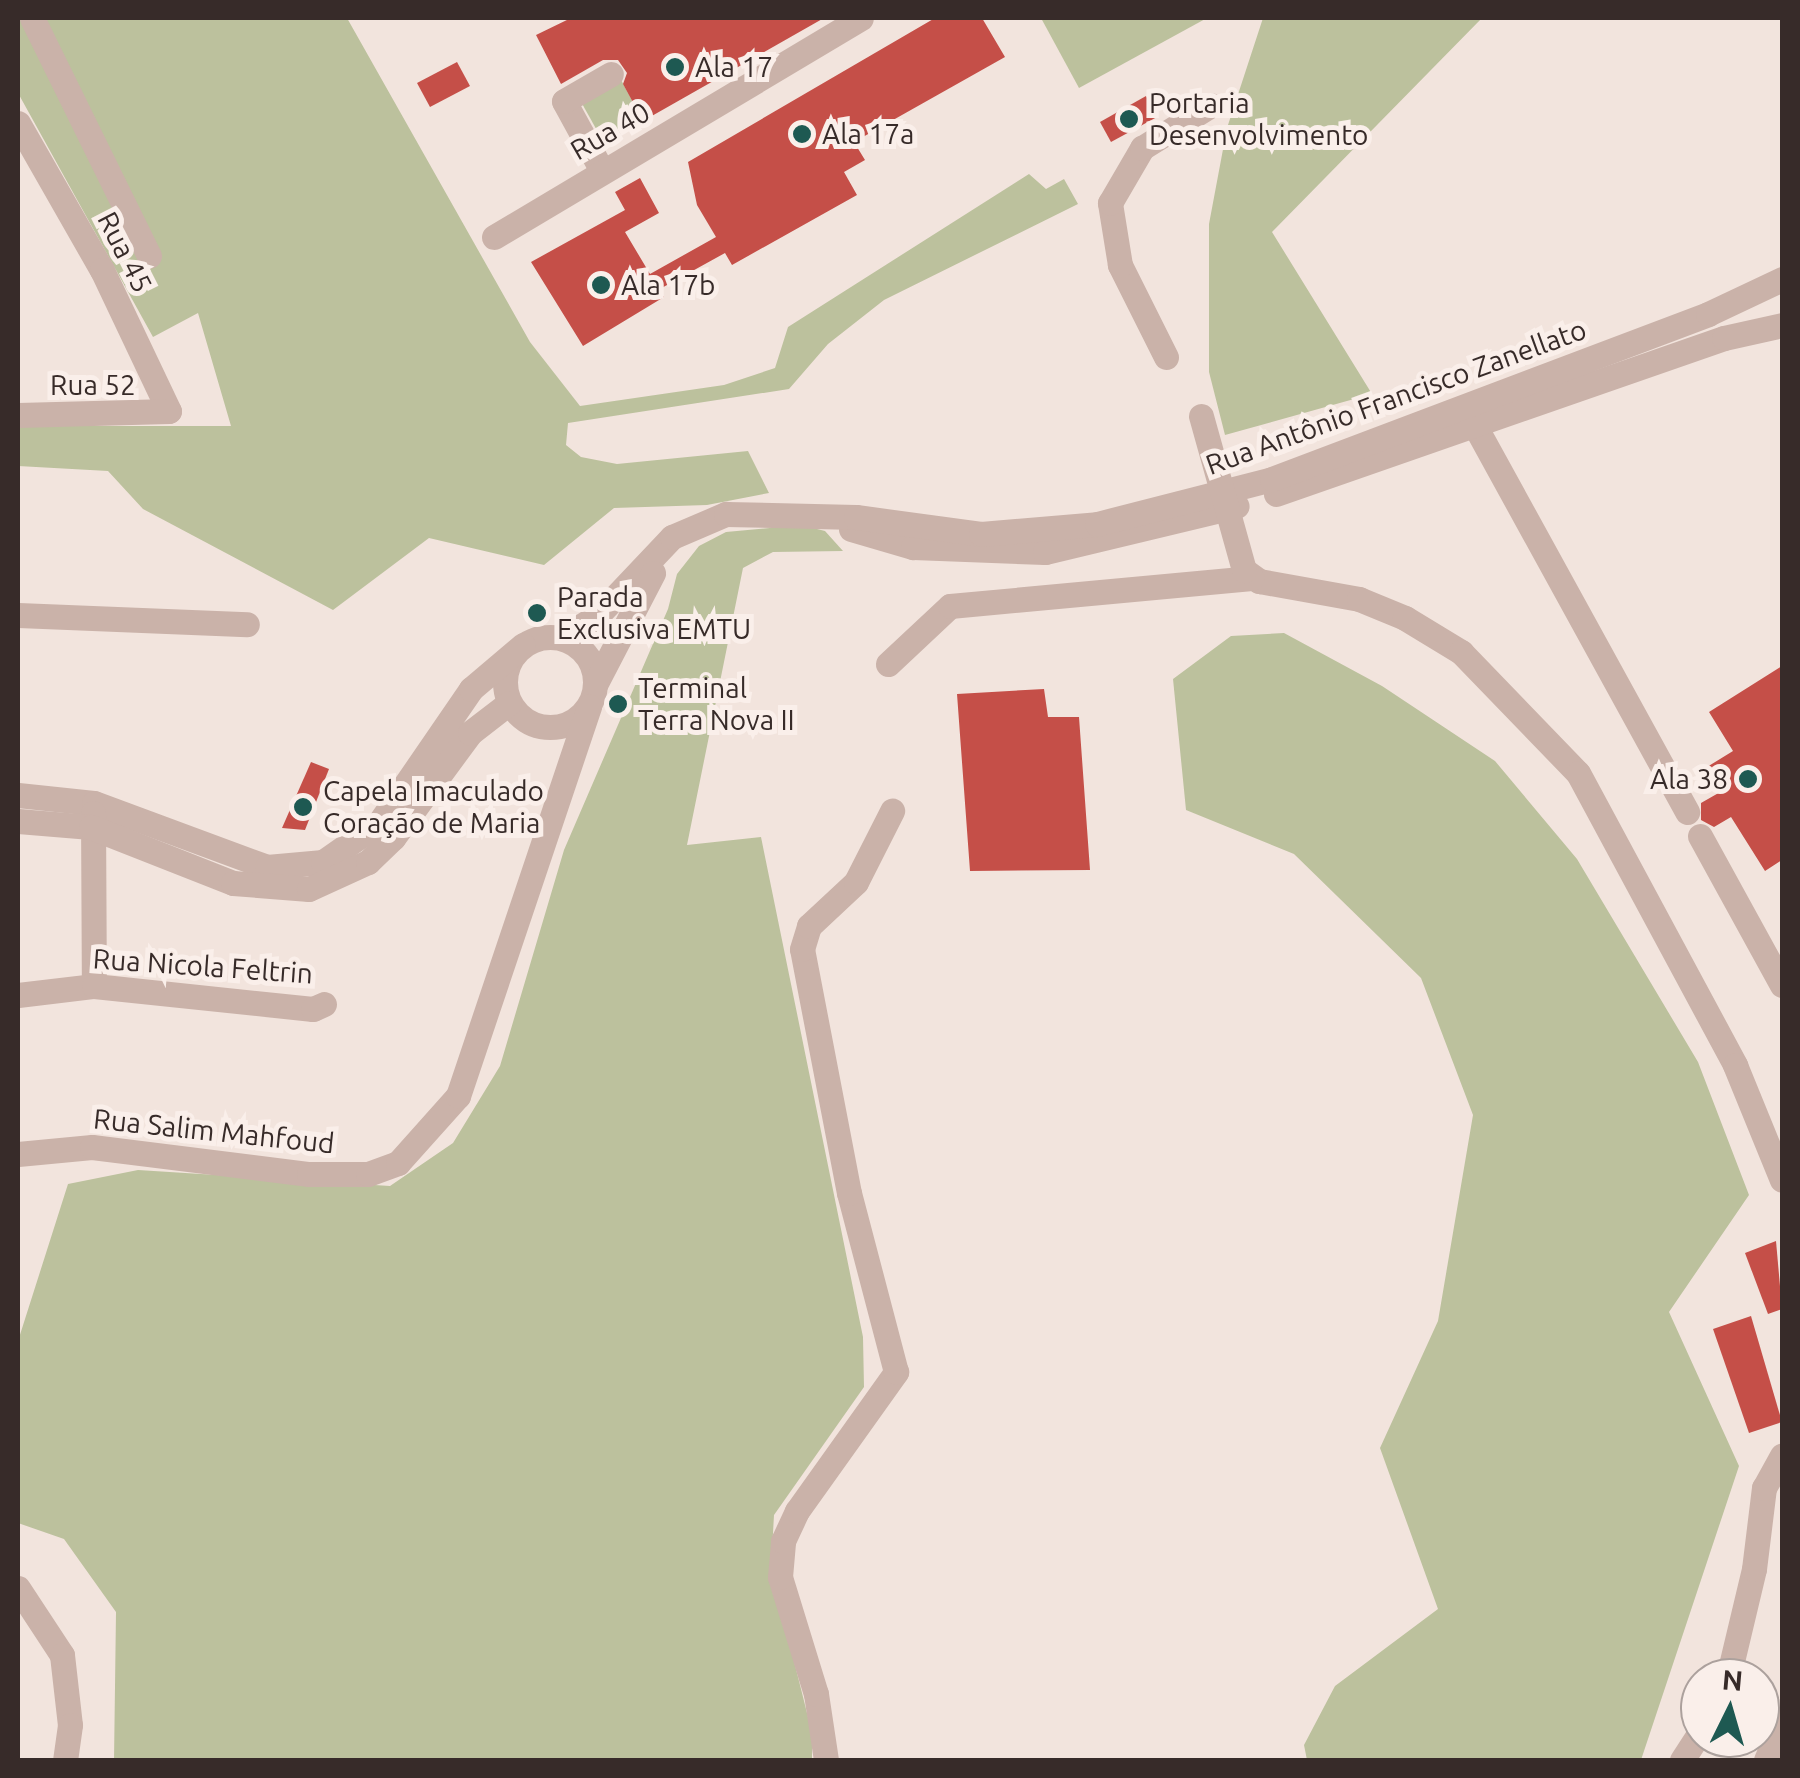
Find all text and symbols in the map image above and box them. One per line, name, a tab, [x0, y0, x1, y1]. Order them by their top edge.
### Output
place label: Ala 17	[695, 50, 773, 84]
marker: Ala 17	[664, 56, 686, 78]
place label: Portaria Desenvolvimento	[1149, 86, 1368, 152]
street label: Rua 40	[564, 95, 656, 167]
marker: Portaria Desenvolvimento	[1118, 108, 1140, 130]
place label: Ala 17a	[822, 117, 914, 151]
marker: Ala 17a	[791, 123, 813, 145]
street label: Rua 45	[91, 206, 159, 298]
place label: Ala 17b	[621, 268, 715, 302]
marker: Ala 17b	[590, 274, 612, 296]
street label: Rua Antônio Francisco Zanellato	[1201, 312, 1591, 482]
street label: Rua 52	[50, 368, 136, 402]
place label: Parada Exclusiva EMTU	[557, 580, 751, 646]
marker: Parada Exclusiva EMTU	[526, 602, 548, 624]
place label: Terminal Terra Nova II	[638, 671, 795, 737]
marker: Terminal Terra Nova II	[607, 693, 629, 715]
place label: Ala 38	[1650, 762, 1728, 796]
marker: Ala 38	[1737, 768, 1759, 790]
place label: Capela Imaculado Coração de Maria	[323, 774, 544, 840]
marker: Capela Imaculado Coração de Maria	[292, 796, 314, 818]
street label: Rua Nicola Feltrin	[92, 942, 314, 990]
street label: Rua Salim Mahfoud	[92, 1102, 336, 1160]
north arrow	[1680, 1658, 1780, 1758]
text: N	[1721, 1663, 1744, 1696]

